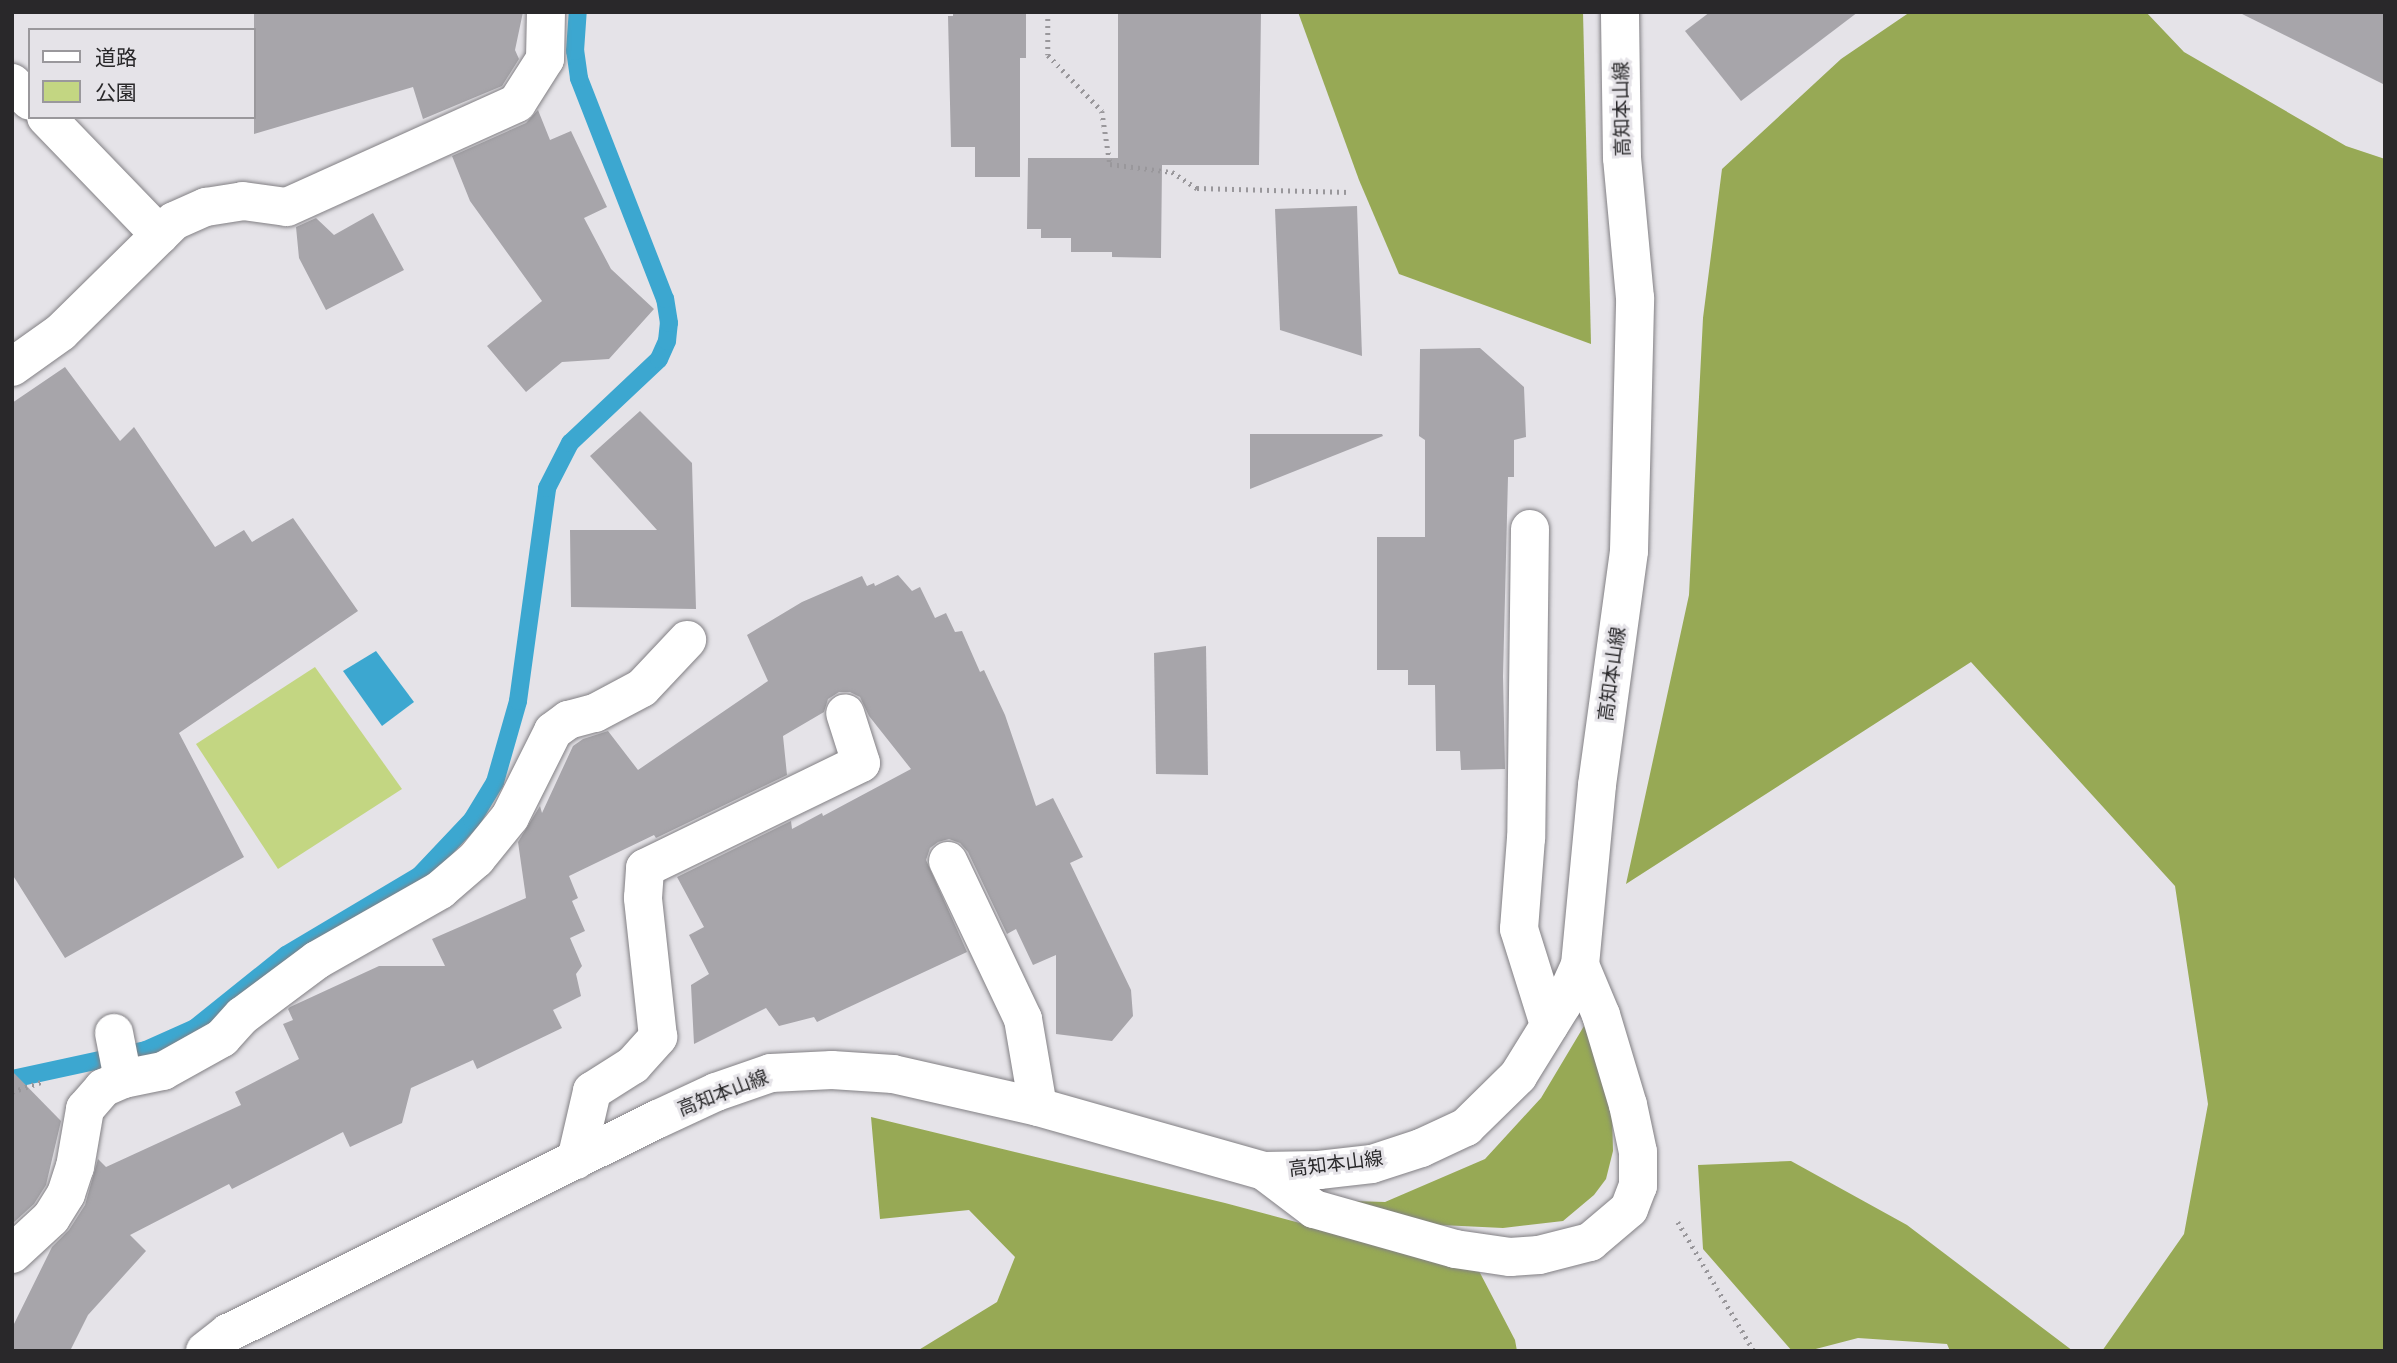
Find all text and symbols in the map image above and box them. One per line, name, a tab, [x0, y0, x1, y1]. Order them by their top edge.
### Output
legend	[28, 28, 256, 119]
text: 道路	[95, 43, 137, 72]
street label: 高知本山線	[1610, 61, 1634, 157]
text: 公園	[95, 78, 137, 107]
street label: 高知本山線	[1594, 625, 1630, 723]
street label: 高知本山線	[675, 1065, 771, 1121]
street label: 高知本山線	[1287, 1147, 1385, 1181]

